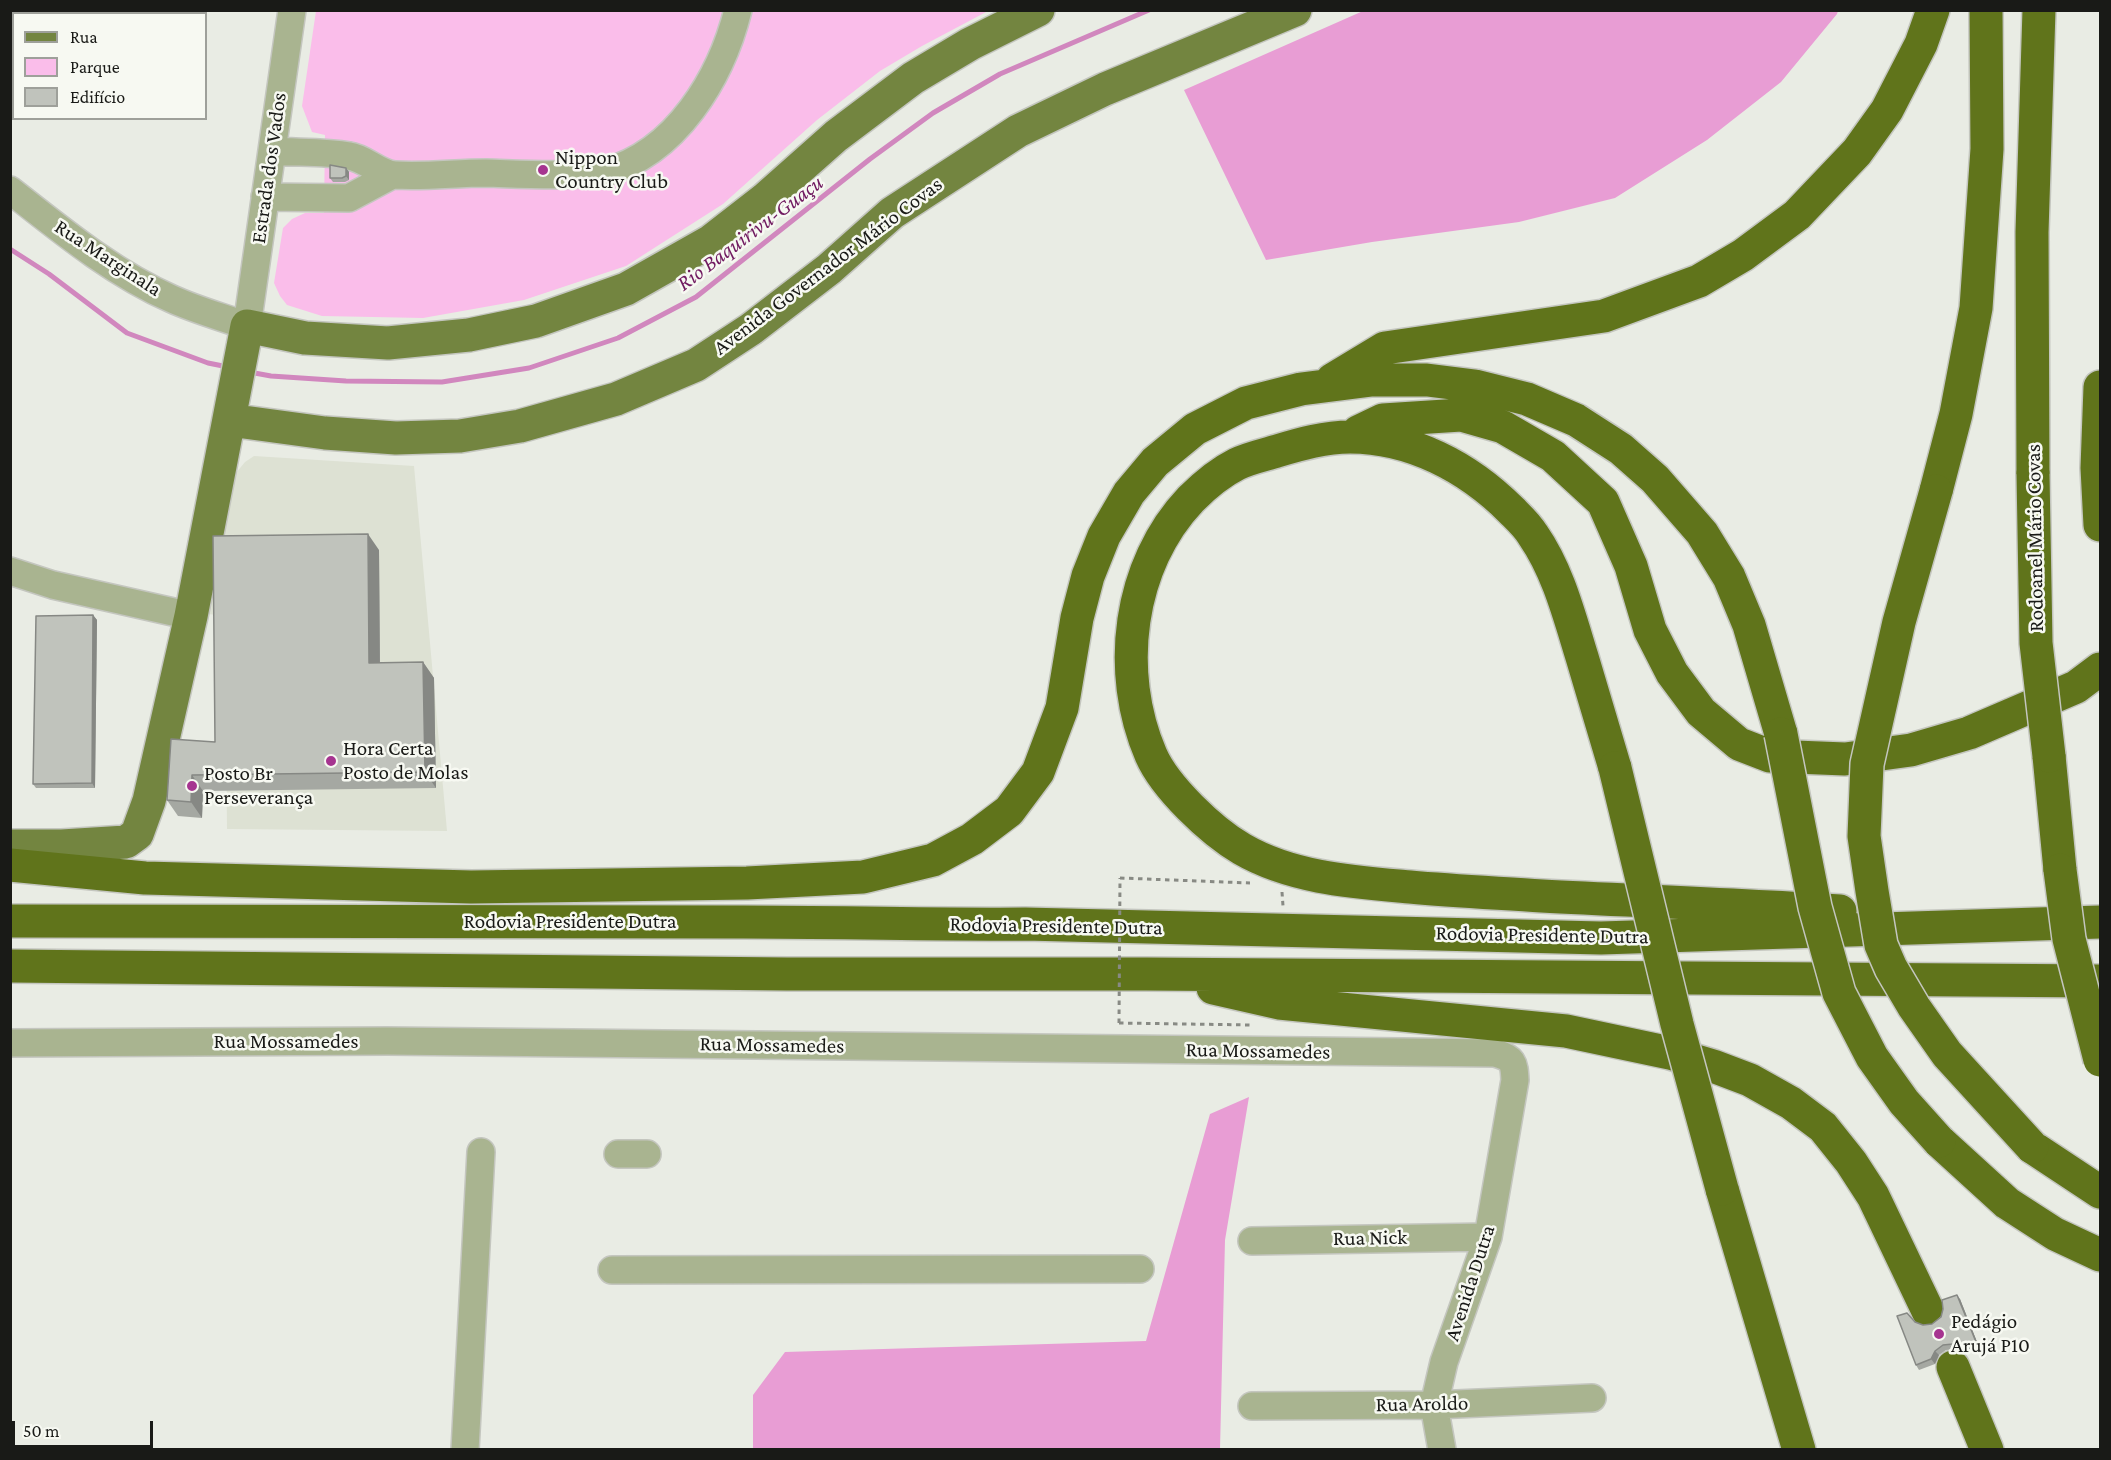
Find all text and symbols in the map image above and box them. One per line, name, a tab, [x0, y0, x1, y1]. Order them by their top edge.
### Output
legend	[12, 12, 207, 120]
text: Rua	[70, 27, 98, 47]
text: Parque	[70, 57, 120, 77]
text: Edifício	[70, 87, 125, 107]
street label: Estrada dos Vados	[246, 91, 292, 245]
place label: Nippon Country Club	[555, 145, 668, 195]
marker: Nippon Country Club	[536, 163, 550, 177]
water label: Rio Baquirivu-Guaçu	[672, 169, 828, 297]
street label: Avenida Governador Mário Covas	[709, 172, 947, 360]
street label: Rua Marginala	[50, 214, 166, 302]
street label: Rodoanel Mário Covas	[2021, 444, 2049, 632]
place label: Hora Certa Posto de Molas	[343, 736, 469, 786]
marker: Hora Certa Posto de Molas	[324, 754, 338, 768]
place label: Posto Br Perseverança	[204, 761, 313, 811]
marker: Posto Br Perseverança	[185, 779, 199, 793]
street label: Rodovia Presidente Dutra	[463, 909, 677, 935]
street label: Rodovia Presidente Dutra	[949, 912, 1163, 940]
street label: Rodovia Presidente Dutra	[1435, 921, 1649, 949]
street label: Rua Mossamedes	[214, 1029, 358, 1055]
street label: Rua Mossamedes	[699, 1031, 845, 1059]
street label: Rua Mossamedes	[1185, 1037, 1331, 1065]
street label: Avenida Dutra	[1439, 1222, 1501, 1344]
street label: Rua Nick	[1333, 1225, 1407, 1251]
place label: Pedágio Arujá P10	[1951, 1309, 2030, 1359]
marker: Pedágio Arujá P10	[1932, 1327, 1946, 1341]
street label: Rua Aroldo	[1376, 1391, 1468, 1417]
scale bar	[15, 1409, 156, 1447]
text: 50 m	[23, 1421, 60, 1441]

